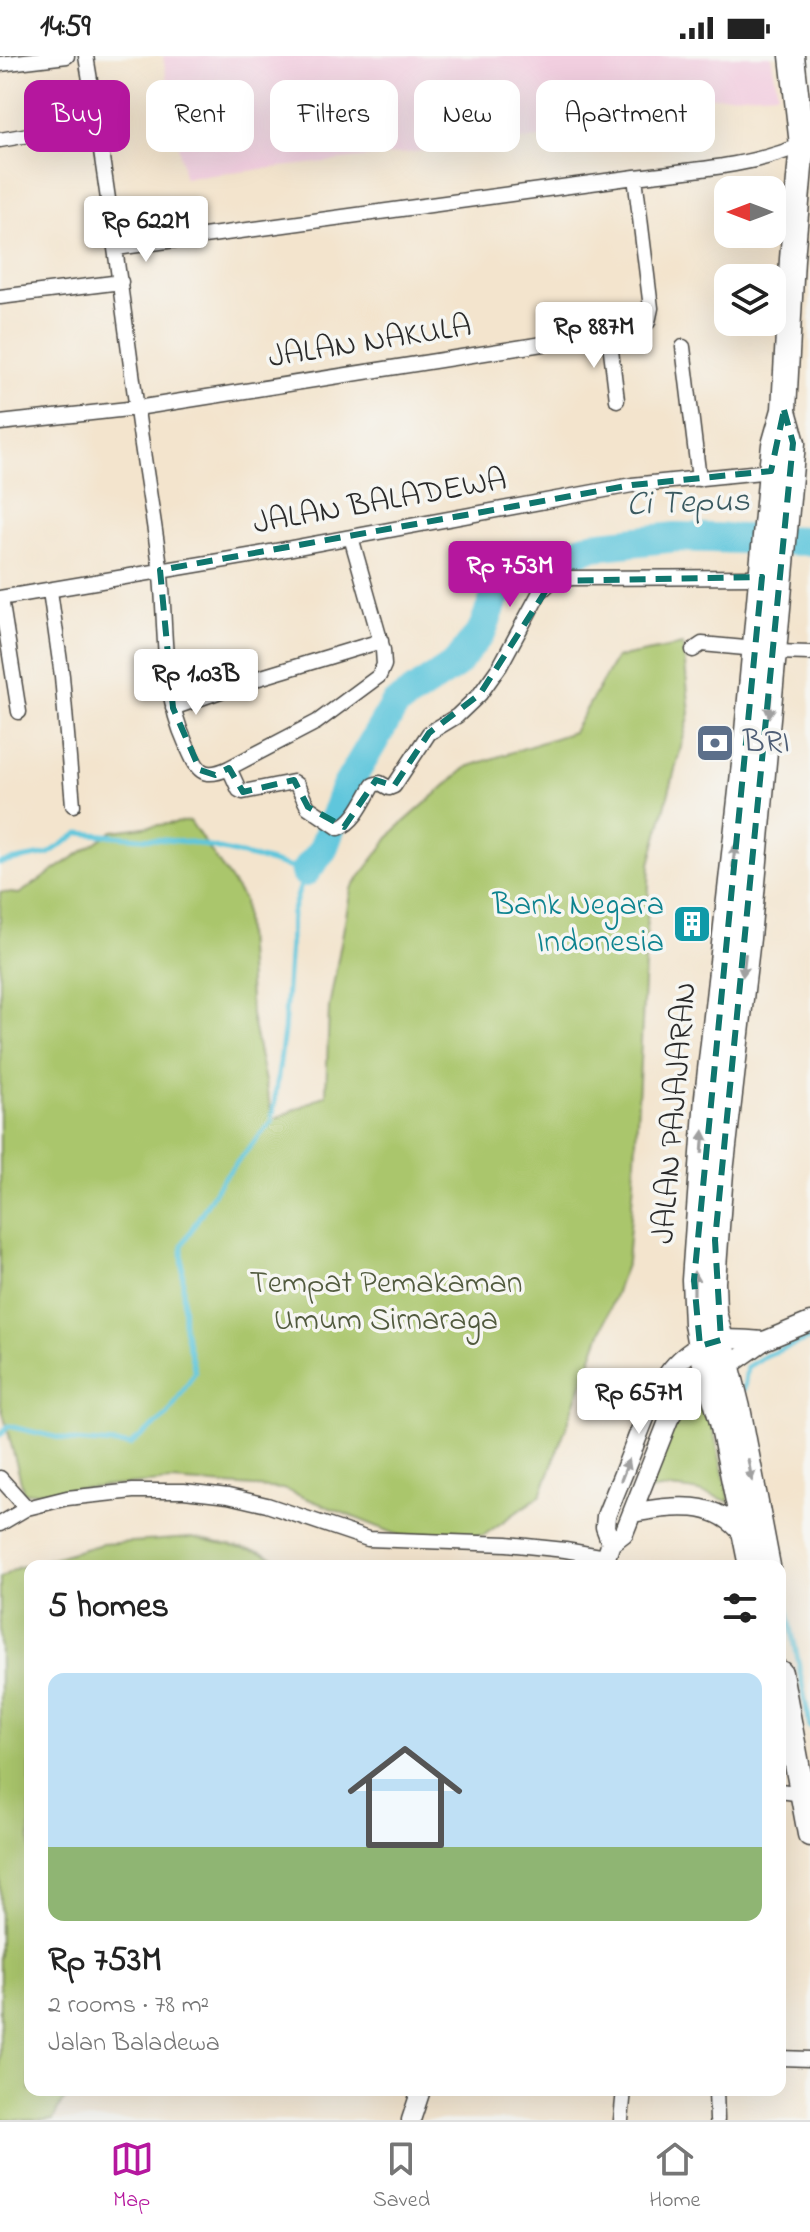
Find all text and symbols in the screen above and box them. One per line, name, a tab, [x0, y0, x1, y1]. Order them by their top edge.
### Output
text: 14:59	[40, 6, 91, 50]
chip: Buy	[24, 80, 130, 152]
chip: Rent	[146, 80, 254, 152]
chip: Filters	[270, 80, 398, 152]
chip: New	[414, 80, 520, 152]
chip: Apartment	[536, 80, 715, 152]
north arrow	[714, 176, 786, 248]
map controls	[714, 176, 786, 336]
pin: Rp 622M	[72, 196, 220, 264]
text: Rp 622M	[102, 203, 190, 241]
button: layers	[714, 264, 786, 336]
pin: Rp 887M	[520, 302, 668, 370]
street label: JALAN NAKULA	[265, 304, 475, 382]
text: Rp 887M	[553, 309, 635, 347]
street label: JALAN BALADEWA	[250, 458, 510, 548]
water label: Ci Tepus	[626, 477, 751, 531]
pin: Rp 753M	[436, 541, 584, 609]
text: Rp 753M	[466, 548, 554, 586]
pin: Rp 1.03B	[113, 649, 279, 717]
text: Rp 1.03B	[152, 656, 240, 694]
one-way arrow	[763, 694, 776, 719]
place label: BRI	[742, 720, 790, 767]
bank icon: BRI	[694, 722, 736, 764]
one-way arrow	[727, 843, 740, 868]
place label: Bank Negara Indonesia	[492, 883, 664, 967]
building icon: Bank Negara Indonesia	[671, 903, 713, 945]
one-way arrow	[738, 953, 751, 978]
street label: JALAN PAJAJARAN	[641, 980, 711, 1246]
one-way arrow	[697, 1129, 710, 1154]
park label: Tempat Pemakaman Umum Sirnaraga	[249, 1261, 523, 1345]
one-way arrow	[688, 1270, 700, 1295]
pin: Rp 657M	[565, 1368, 713, 1436]
text: Rp 657M	[595, 1375, 683, 1413]
one-way arrow	[618, 1458, 631, 1482]
one-way arrow	[745, 1458, 757, 1483]
text: 5 homes	[48, 1583, 169, 1633]
icon: filters	[718, 1586, 762, 1630]
icon: home	[333, 1725, 477, 1869]
text: Rp 753M	[48, 1937, 162, 1987]
text: 2 rooms · 78 m²	[48, 1987, 209, 2025]
text: Jalan Baladewa	[48, 2025, 220, 2063]
tab: Map	[110, 2137, 154, 2217]
tab: Saved	[373, 2137, 430, 2217]
tab: Home	[649, 2137, 700, 2217]

